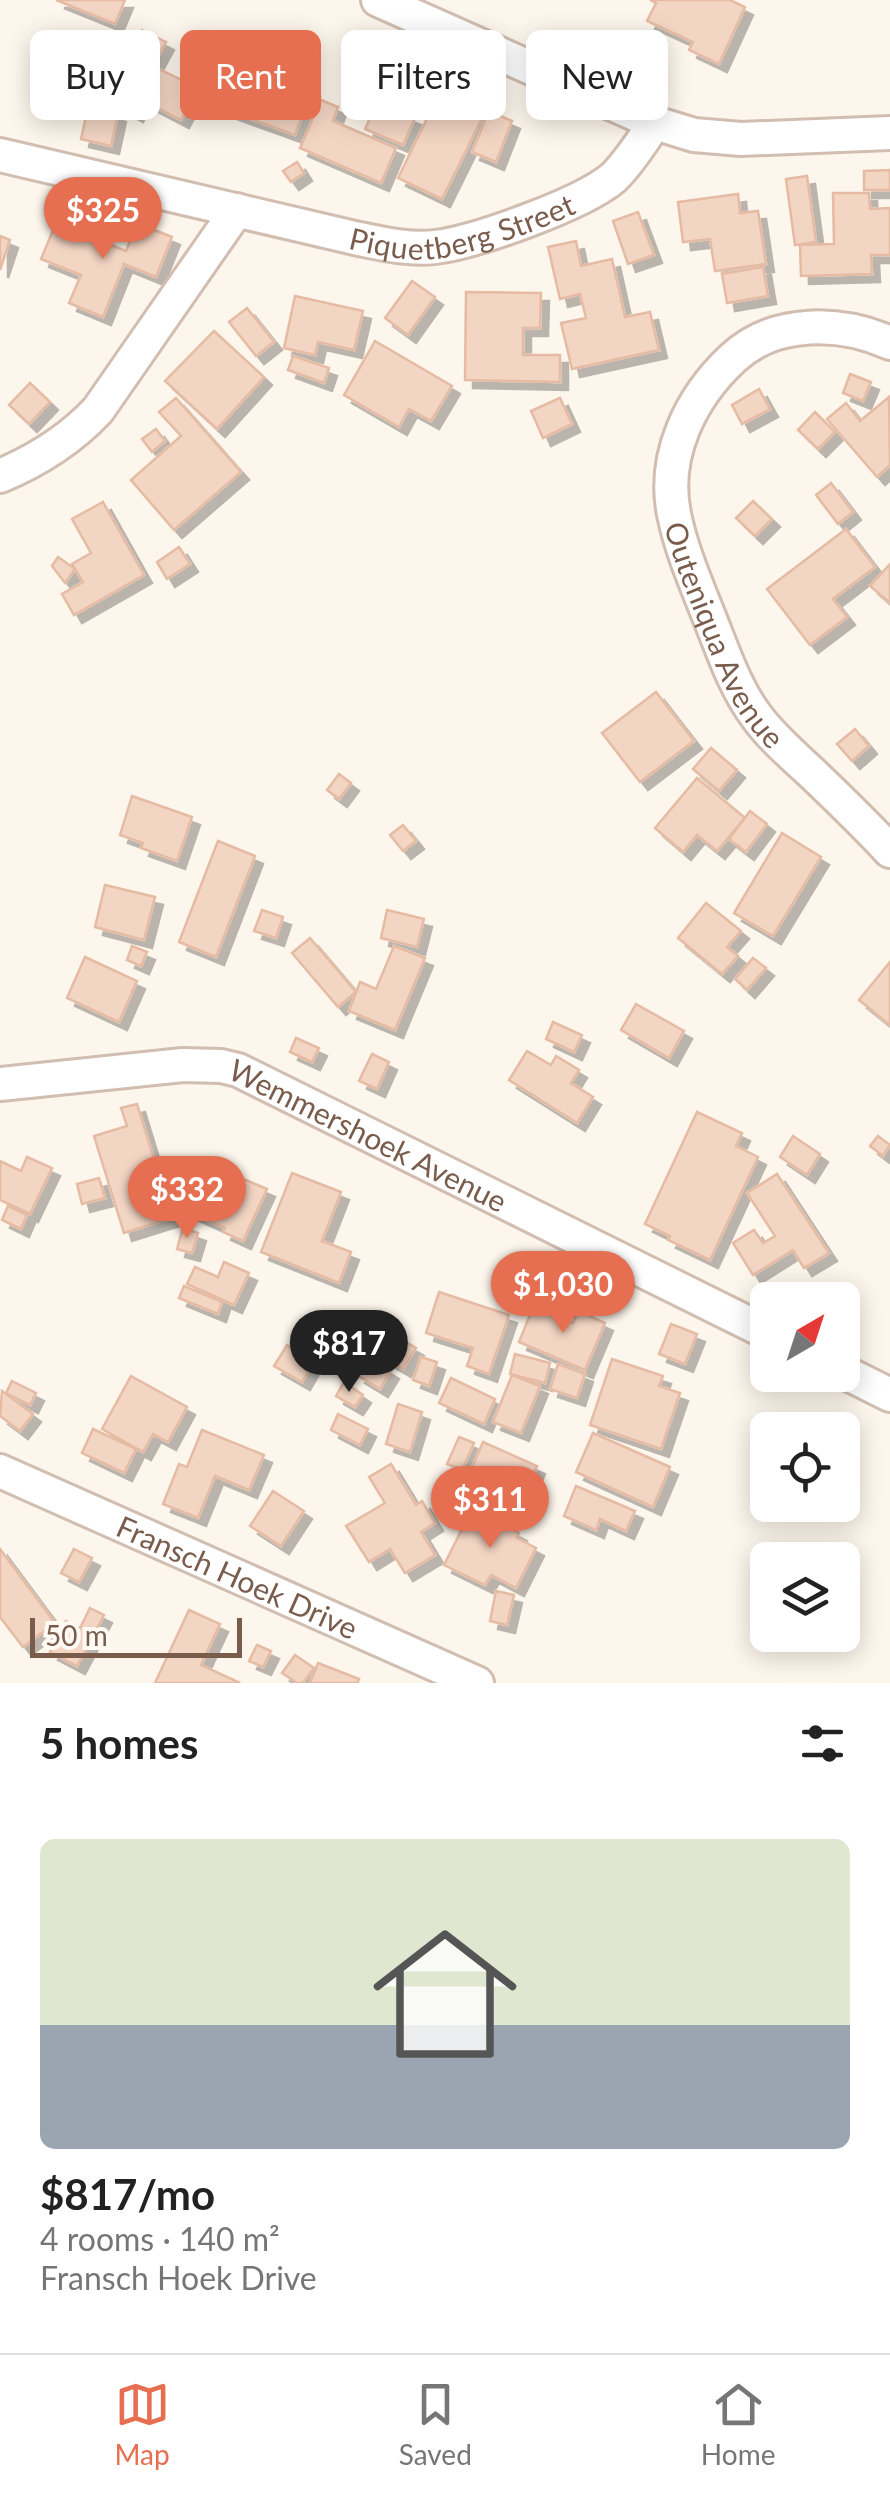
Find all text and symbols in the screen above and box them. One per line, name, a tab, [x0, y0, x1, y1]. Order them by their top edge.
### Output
chip: Buy	[30, 30, 160, 120]
chip: Rent	[180, 30, 321, 120]
chip: Filters	[341, 30, 506, 120]
chip: New	[526, 30, 668, 120]
pin: $325	[44, 177, 162, 262]
street label: Piquetberg Street	[346, 185, 580, 266]
text: $325	[66, 190, 140, 229]
street label: Outeniqua Avenue	[658, 518, 792, 755]
street label: Wemmershoek Avenue	[224, 1051, 513, 1219]
pin: $332	[128, 1156, 246, 1241]
text: $332	[150, 1169, 224, 1208]
pin: $1,030	[482, 1251, 644, 1336]
text: $1,030	[513, 1264, 613, 1303]
north arrow	[750, 1282, 860, 1392]
map controls	[750, 1282, 860, 1652]
pin: $817	[290, 1310, 408, 1395]
text: $817	[312, 1323, 386, 1362]
button: locate	[750, 1412, 860, 1522]
pin: $311	[431, 1466, 549, 1551]
text: $311	[453, 1479, 527, 1518]
street label: Fransch Hoek Drive	[112, 1507, 364, 1646]
button: layers	[750, 1542, 860, 1652]
scale bar	[30, 1613, 242, 1658]
text: 50 m	[45, 1618, 108, 1652]
icon: filters	[795, 1716, 850, 1771]
text: 5 homes	[40, 1718, 198, 1768]
icon: home	[355, 1904, 535, 2084]
text: $817/mo	[40, 2169, 215, 2219]
text: 4 rooms · 140 m²	[40, 2219, 280, 2258]
text: Fransch Hoek Drive	[40, 2258, 317, 2297]
tab: Map	[115, 2377, 170, 2471]
tab: Saved	[399, 2377, 472, 2471]
tab: Home	[701, 2377, 775, 2471]

